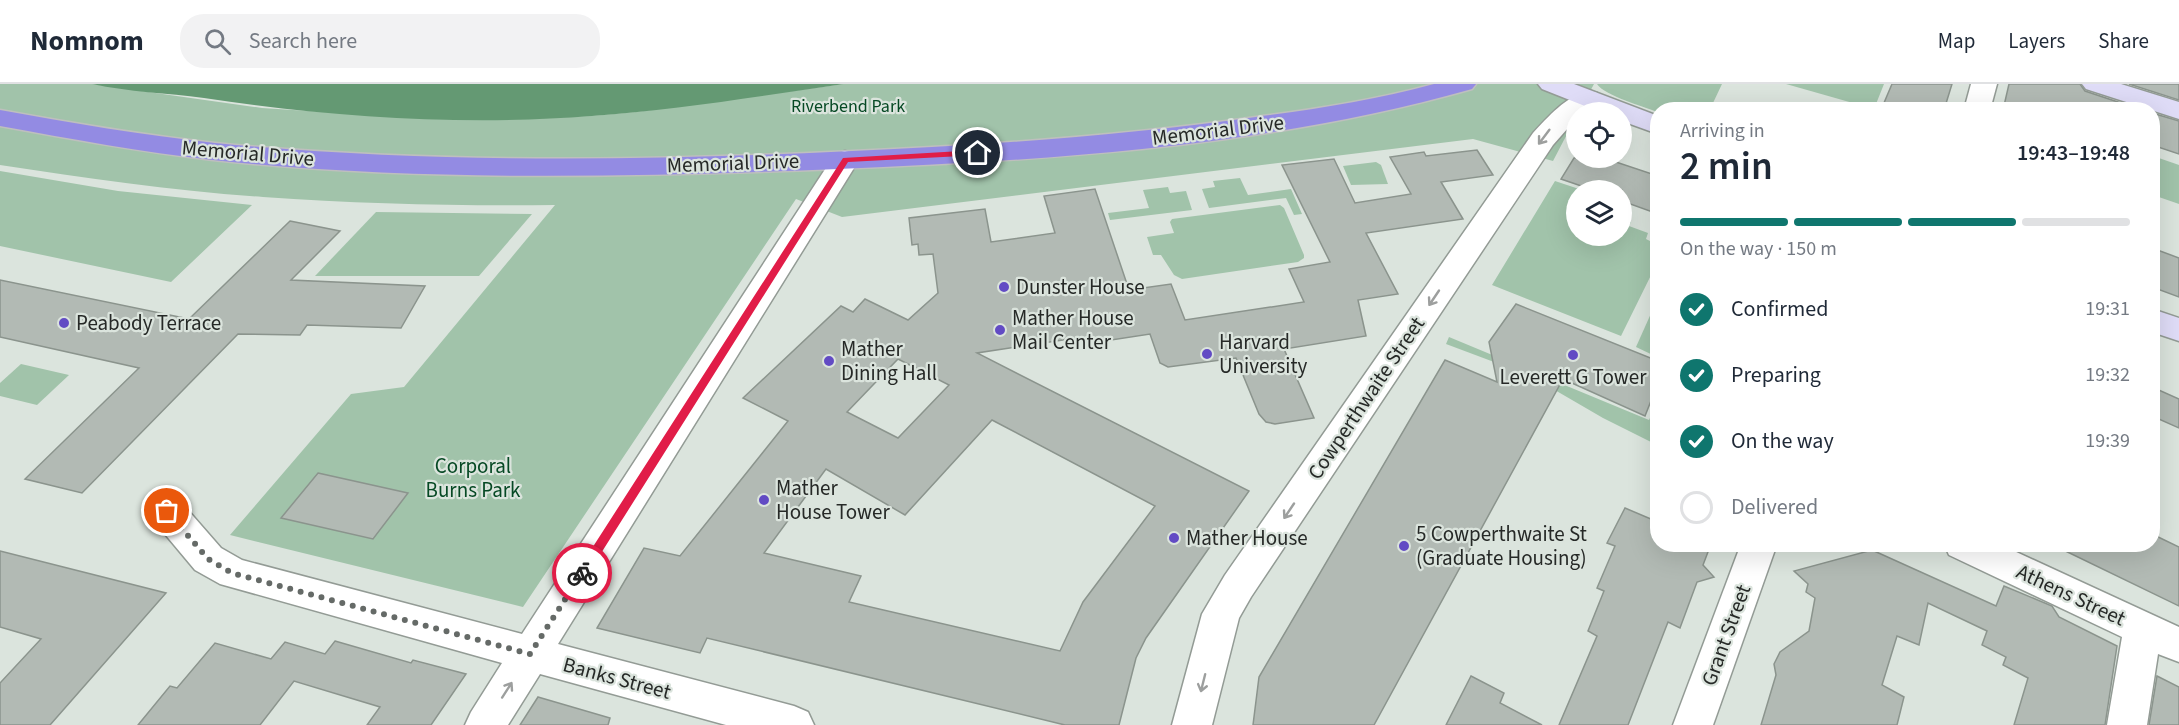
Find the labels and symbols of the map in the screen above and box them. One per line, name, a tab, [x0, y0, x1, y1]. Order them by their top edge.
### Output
park label: Riverbend Park	[791, 94, 905, 119]
street label: Memorial Drive	[1150, 107, 1286, 153]
pin	[952, 127, 1003, 178]
one-way arrow	[1538, 129, 1551, 145]
street label: Memorial Drive	[181, 132, 315, 174]
street label: Memorial Drive	[666, 146, 800, 180]
place label: Dunster House	[1016, 272, 1145, 302]
marker: Dunster House	[997, 280, 1011, 294]
one-way arrow	[1428, 289, 1440, 305]
place label: Mather House Mail Center	[1012, 303, 1134, 357]
place label: Peabody Terrace	[76, 308, 221, 338]
street label: Cowperthwaite Street	[1300, 310, 1432, 486]
marker: Peabody Terrace	[57, 316, 71, 330]
marker: Mather House Mail Center	[993, 323, 1007, 337]
place label: Harvard University	[1219, 327, 1308, 381]
place label: Mather Dining Hall	[841, 334, 937, 388]
marker: Harvard University	[1200, 347, 1214, 361]
marker: Leverett G Tower	[1566, 348, 1580, 362]
marker: Mather Dining Hall	[822, 354, 836, 368]
place label: Leverett G Tower	[1500, 362, 1647, 392]
park label: Corporal Burns Park	[426, 451, 521, 505]
place label: Mather House Tower	[776, 473, 891, 527]
pin	[141, 485, 192, 536]
marker: Mather House Tower	[757, 493, 771, 507]
one-way arrow	[1282, 502, 1294, 519]
place label: 5 Cowperthwaite St (Graduate Housing)	[1416, 519, 1587, 573]
place label: Mather House	[1186, 523, 1308, 553]
marker: Mather House	[1167, 531, 1181, 545]
marker: 5 Cowperthwaite St (Graduate Housing)	[1397, 539, 1411, 553]
courier	[552, 543, 612, 603]
street label: Athens Street	[2012, 557, 2130, 633]
street label: Grant Street	[1694, 580, 1758, 690]
street label: Banks Street	[560, 649, 674, 707]
one-way arrow	[1197, 674, 1208, 693]
one-way arrow	[502, 682, 514, 699]

